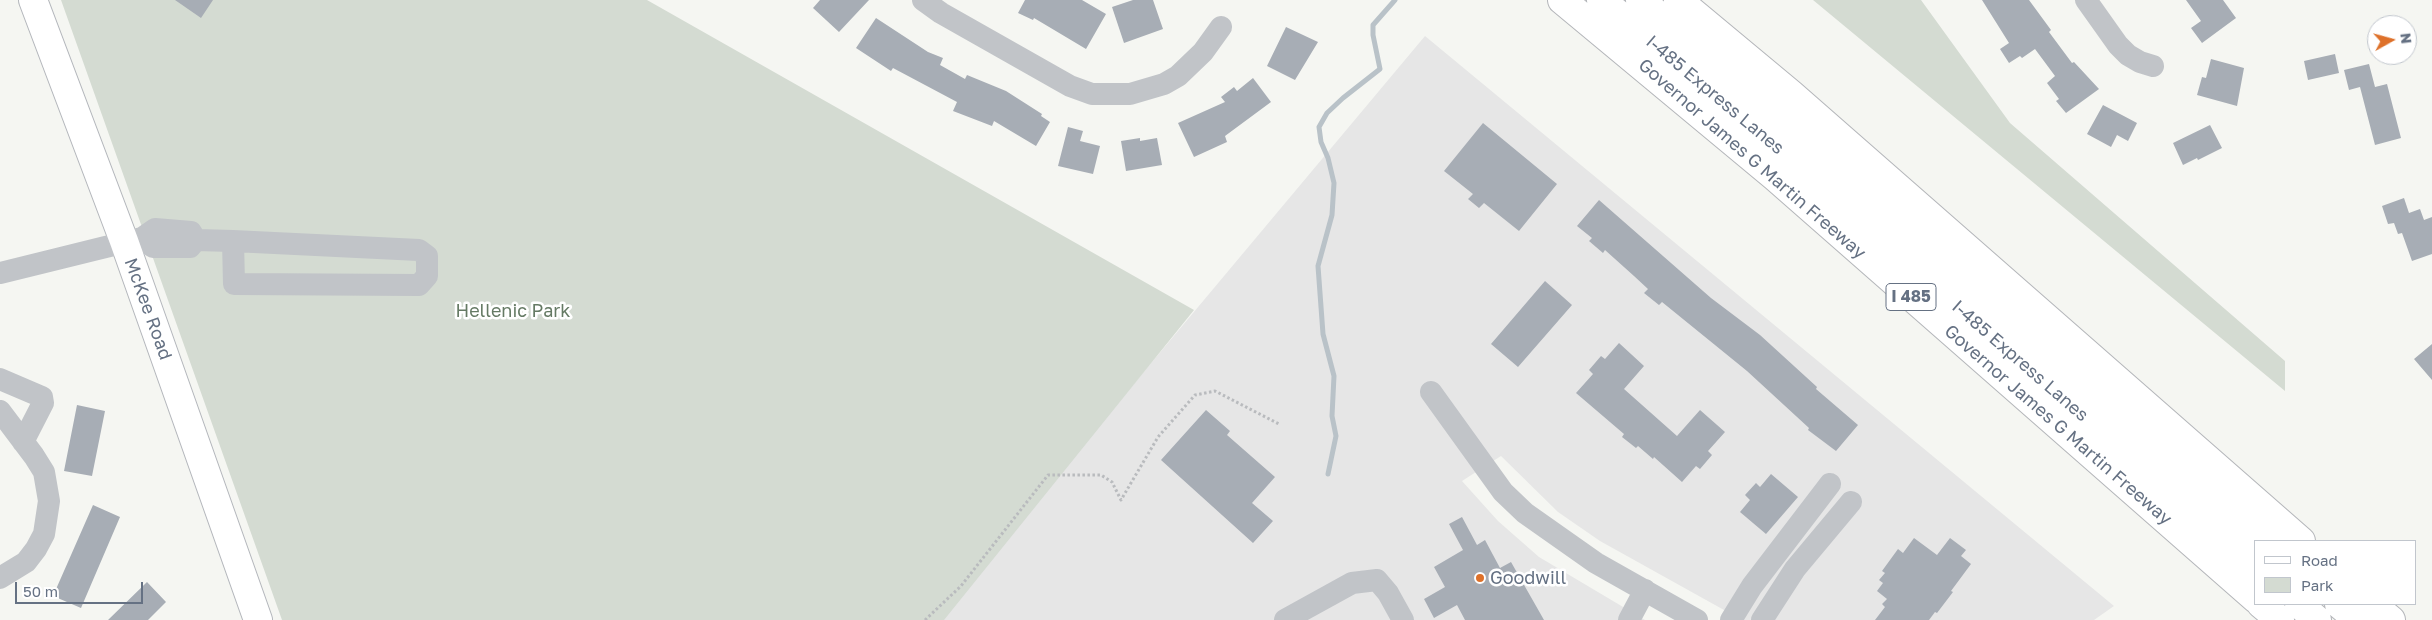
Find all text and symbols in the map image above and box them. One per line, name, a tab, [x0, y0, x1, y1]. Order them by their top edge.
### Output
north arrow	[2367, 15, 2417, 65]
street label: I-485 Express Lanes	[1641, 31, 1789, 159]
text: N	[2397, 32, 2415, 45]
street label: Governor James G Martin Freeway	[1634, 54, 1870, 264]
street label: McKee Road	[120, 255, 176, 363]
road number: I 485	[1886, 284, 1936, 310]
street label: I-485 Express Lanes	[1947, 296, 2093, 426]
park label: Hellenic Park	[455, 300, 571, 322]
street label: Governor James G Martin Freeway	[1940, 320, 2176, 530]
legend	[2254, 540, 2417, 605]
text: Road	[2301, 551, 2338, 569]
place label: Goodwill	[1490, 567, 1566, 589]
scale bar	[18, 572, 145, 604]
marker: Goodwill	[1474, 572, 1486, 584]
text: Park	[2301, 576, 2333, 594]
text: 50 m	[23, 582, 58, 600]

